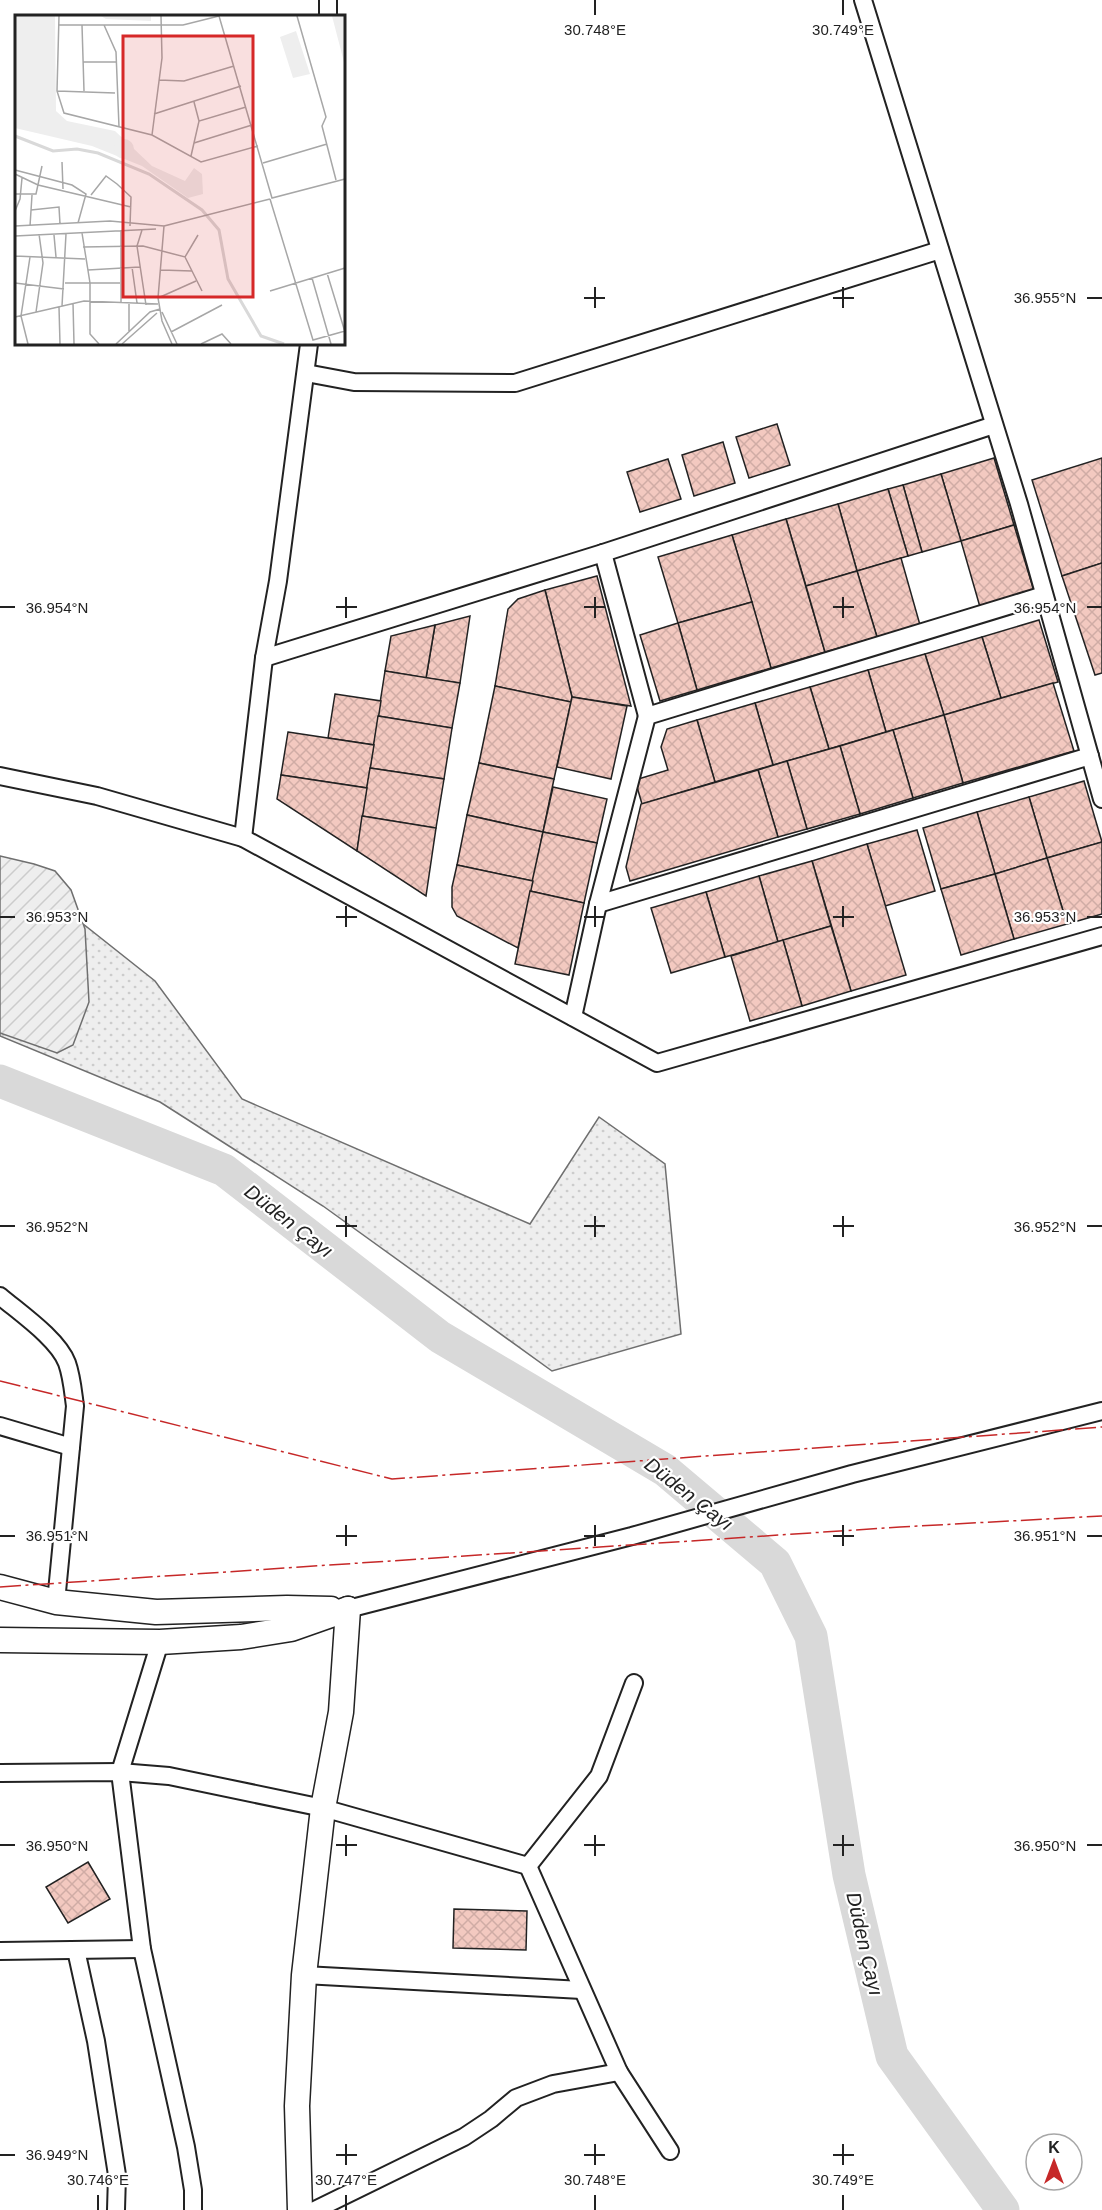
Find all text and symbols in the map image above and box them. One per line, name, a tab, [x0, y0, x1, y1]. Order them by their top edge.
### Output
inset map	[15, 15, 345, 345]
text: 30.748°E	[564, 21, 626, 38]
text: 30.749°E	[812, 21, 874, 38]
text: 36.955°N	[1014, 289, 1076, 306]
text: 36.954°N	[26, 599, 88, 616]
text: 36.954°N	[1014, 599, 1076, 616]
text: 36.953°N	[26, 908, 88, 925]
text: 36.953°N	[1014, 908, 1076, 925]
water label: Düden Çayı	[241, 1180, 337, 1262]
text: 36.952°N	[26, 1218, 88, 1235]
text: 36.952°N	[1014, 1218, 1076, 1235]
water label: Düden Çayı	[641, 1453, 737, 1535]
text: 36.951°N	[26, 1527, 88, 1544]
text: 36.951°N	[1014, 1527, 1076, 1544]
text: 36.950°N	[26, 1837, 88, 1854]
text: 36.950°N	[1014, 1837, 1076, 1854]
water label: Düden Çayı	[842, 1890, 888, 1998]
north arrow	[1024, 2132, 1084, 2192]
text: K	[1048, 2139, 1060, 2156]
text: 36.949°N	[26, 2146, 88, 2163]
text: 30.746°E	[67, 2171, 129, 2188]
text: 30.747°E	[315, 2171, 377, 2188]
text: 30.748°E	[564, 2171, 626, 2188]
text: 30.749°E	[812, 2171, 874, 2188]

